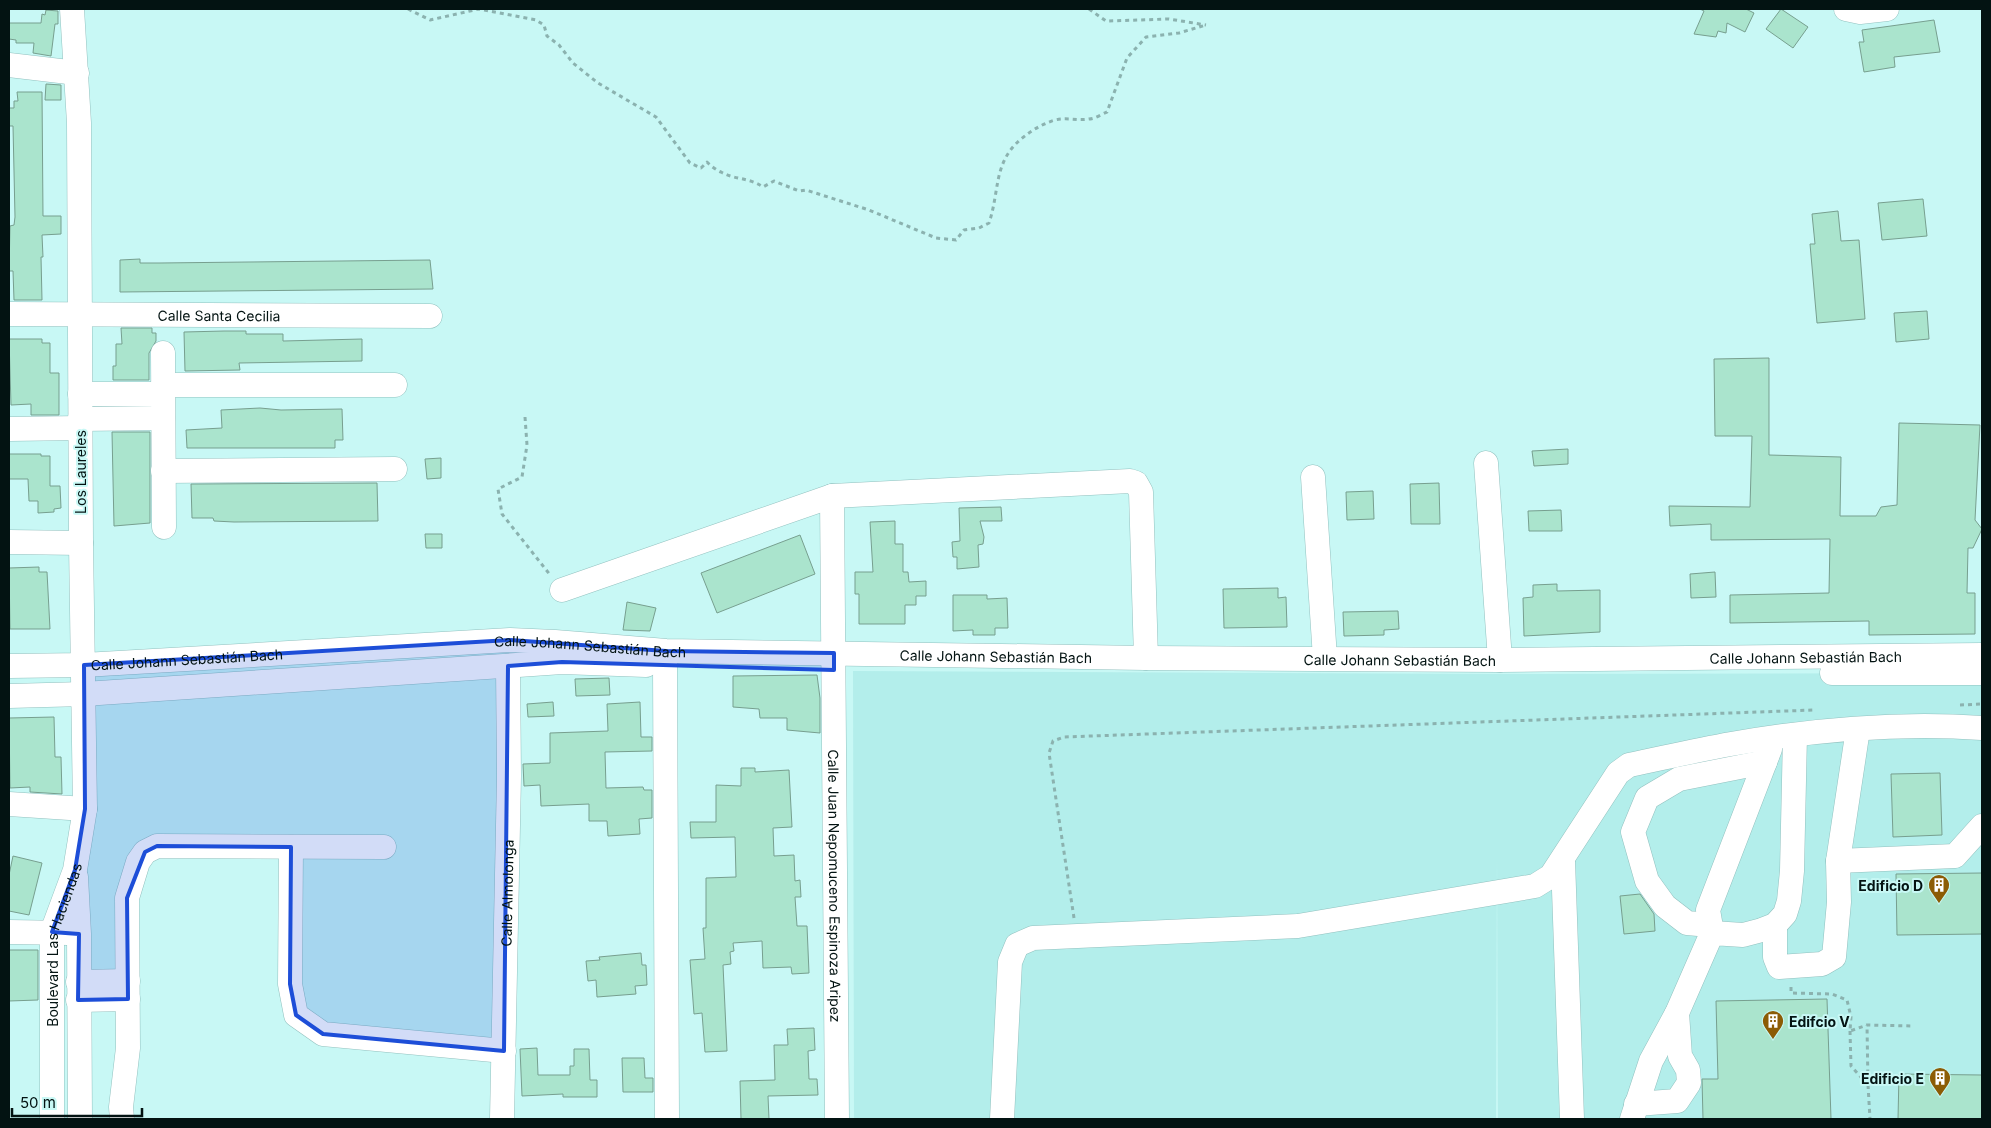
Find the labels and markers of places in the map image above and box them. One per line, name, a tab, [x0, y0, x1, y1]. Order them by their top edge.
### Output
building icon: Edificio D	[1927, 873, 1951, 904]
place label: Edificio D	[1858, 877, 1923, 894]
building icon: Edifcio V	[1761, 1009, 1785, 1040]
place label: Edifcio V	[1789, 1013, 1850, 1030]
building icon: Edificio E	[1928, 1066, 1952, 1097]
place label: Edificio E	[1861, 1070, 1924, 1087]

